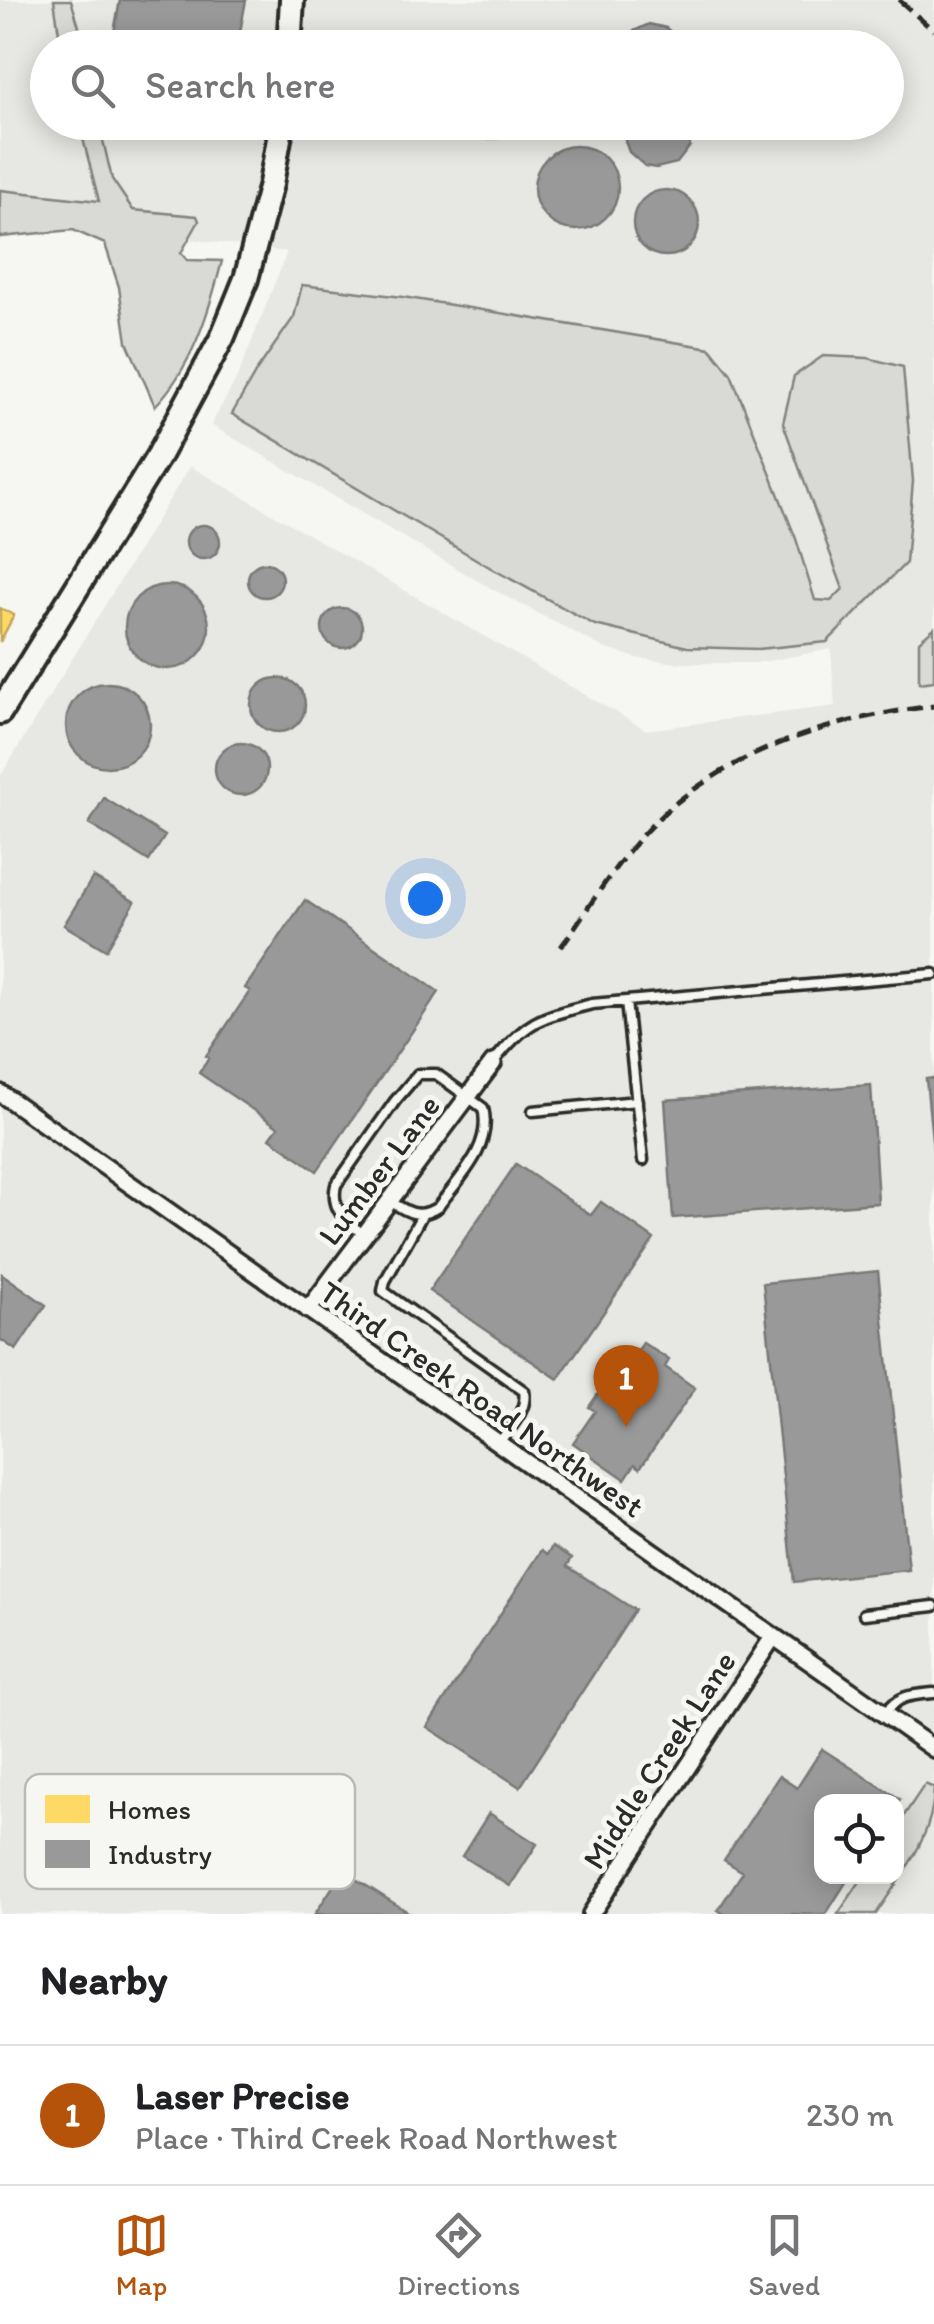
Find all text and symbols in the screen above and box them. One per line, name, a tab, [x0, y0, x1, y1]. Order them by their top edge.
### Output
search box	[30, 30, 904, 140]
icon: search	[65, 58, 120, 113]
text: Search here	[145, 62, 336, 108]
your location	[400, 873, 451, 924]
street label: Lumber Lane	[310, 1087, 448, 1253]
street label: Third Creek Road Northwest	[313, 1273, 651, 1525]
pin: 1	[594, 1344, 658, 1427]
street label: Middle Creek Lane	[574, 1644, 744, 1876]
legend	[25, 1774, 355, 1889]
text: Homes	[108, 1792, 191, 1826]
map controls	[814, 1794, 904, 1884]
button: locate	[814, 1794, 904, 1884]
text: Industry	[108, 1837, 212, 1871]
text: Nearby	[40, 1954, 167, 2005]
text: Laser Precise	[135, 2073, 349, 2119]
text: 1	[65, 2096, 80, 2134]
text: 230 m	[806, 2096, 894, 2134]
text: Place · Third Creek Road Northwest	[135, 2119, 618, 2157]
tab: Map	[114, 2208, 169, 2302]
tab: Directions	[397, 2208, 520, 2302]
tab: Saved	[748, 2208, 820, 2302]

